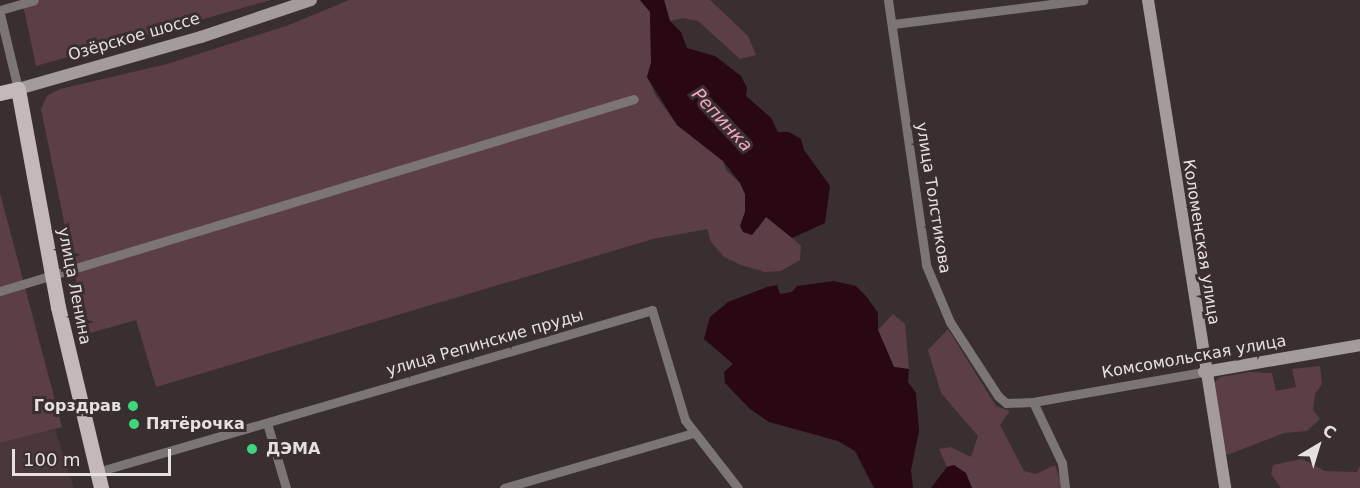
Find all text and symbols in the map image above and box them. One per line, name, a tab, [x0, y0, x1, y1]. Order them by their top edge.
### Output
street label: Озёрское шоссе	[66, 9, 202, 65]
water label: Репинка	[687, 84, 757, 156]
street label: улица Толстикова	[912, 121, 954, 275]
street label: Коломенская улица	[1178, 158, 1224, 326]
street label: улица Ленина	[53, 226, 95, 346]
street label: улица Репинские пруды	[384, 306, 586, 380]
street label: Комсомольская улица	[1100, 331, 1288, 383]
place label: Горздрав	[34, 396, 121, 416]
marker: Горздрав	[126, 399, 140, 413]
place label: Пятёрочка	[146, 414, 245, 434]
north arrow	[1288, 416, 1348, 476]
marker: Пятёрочка	[127, 417, 141, 431]
text: С	[1319, 420, 1340, 443]
scale bar	[15, 437, 174, 475]
place label: ДЭМА	[266, 439, 320, 459]
marker: ДЭМА	[243, 440, 261, 458]
text: 100 m	[23, 449, 81, 470]

